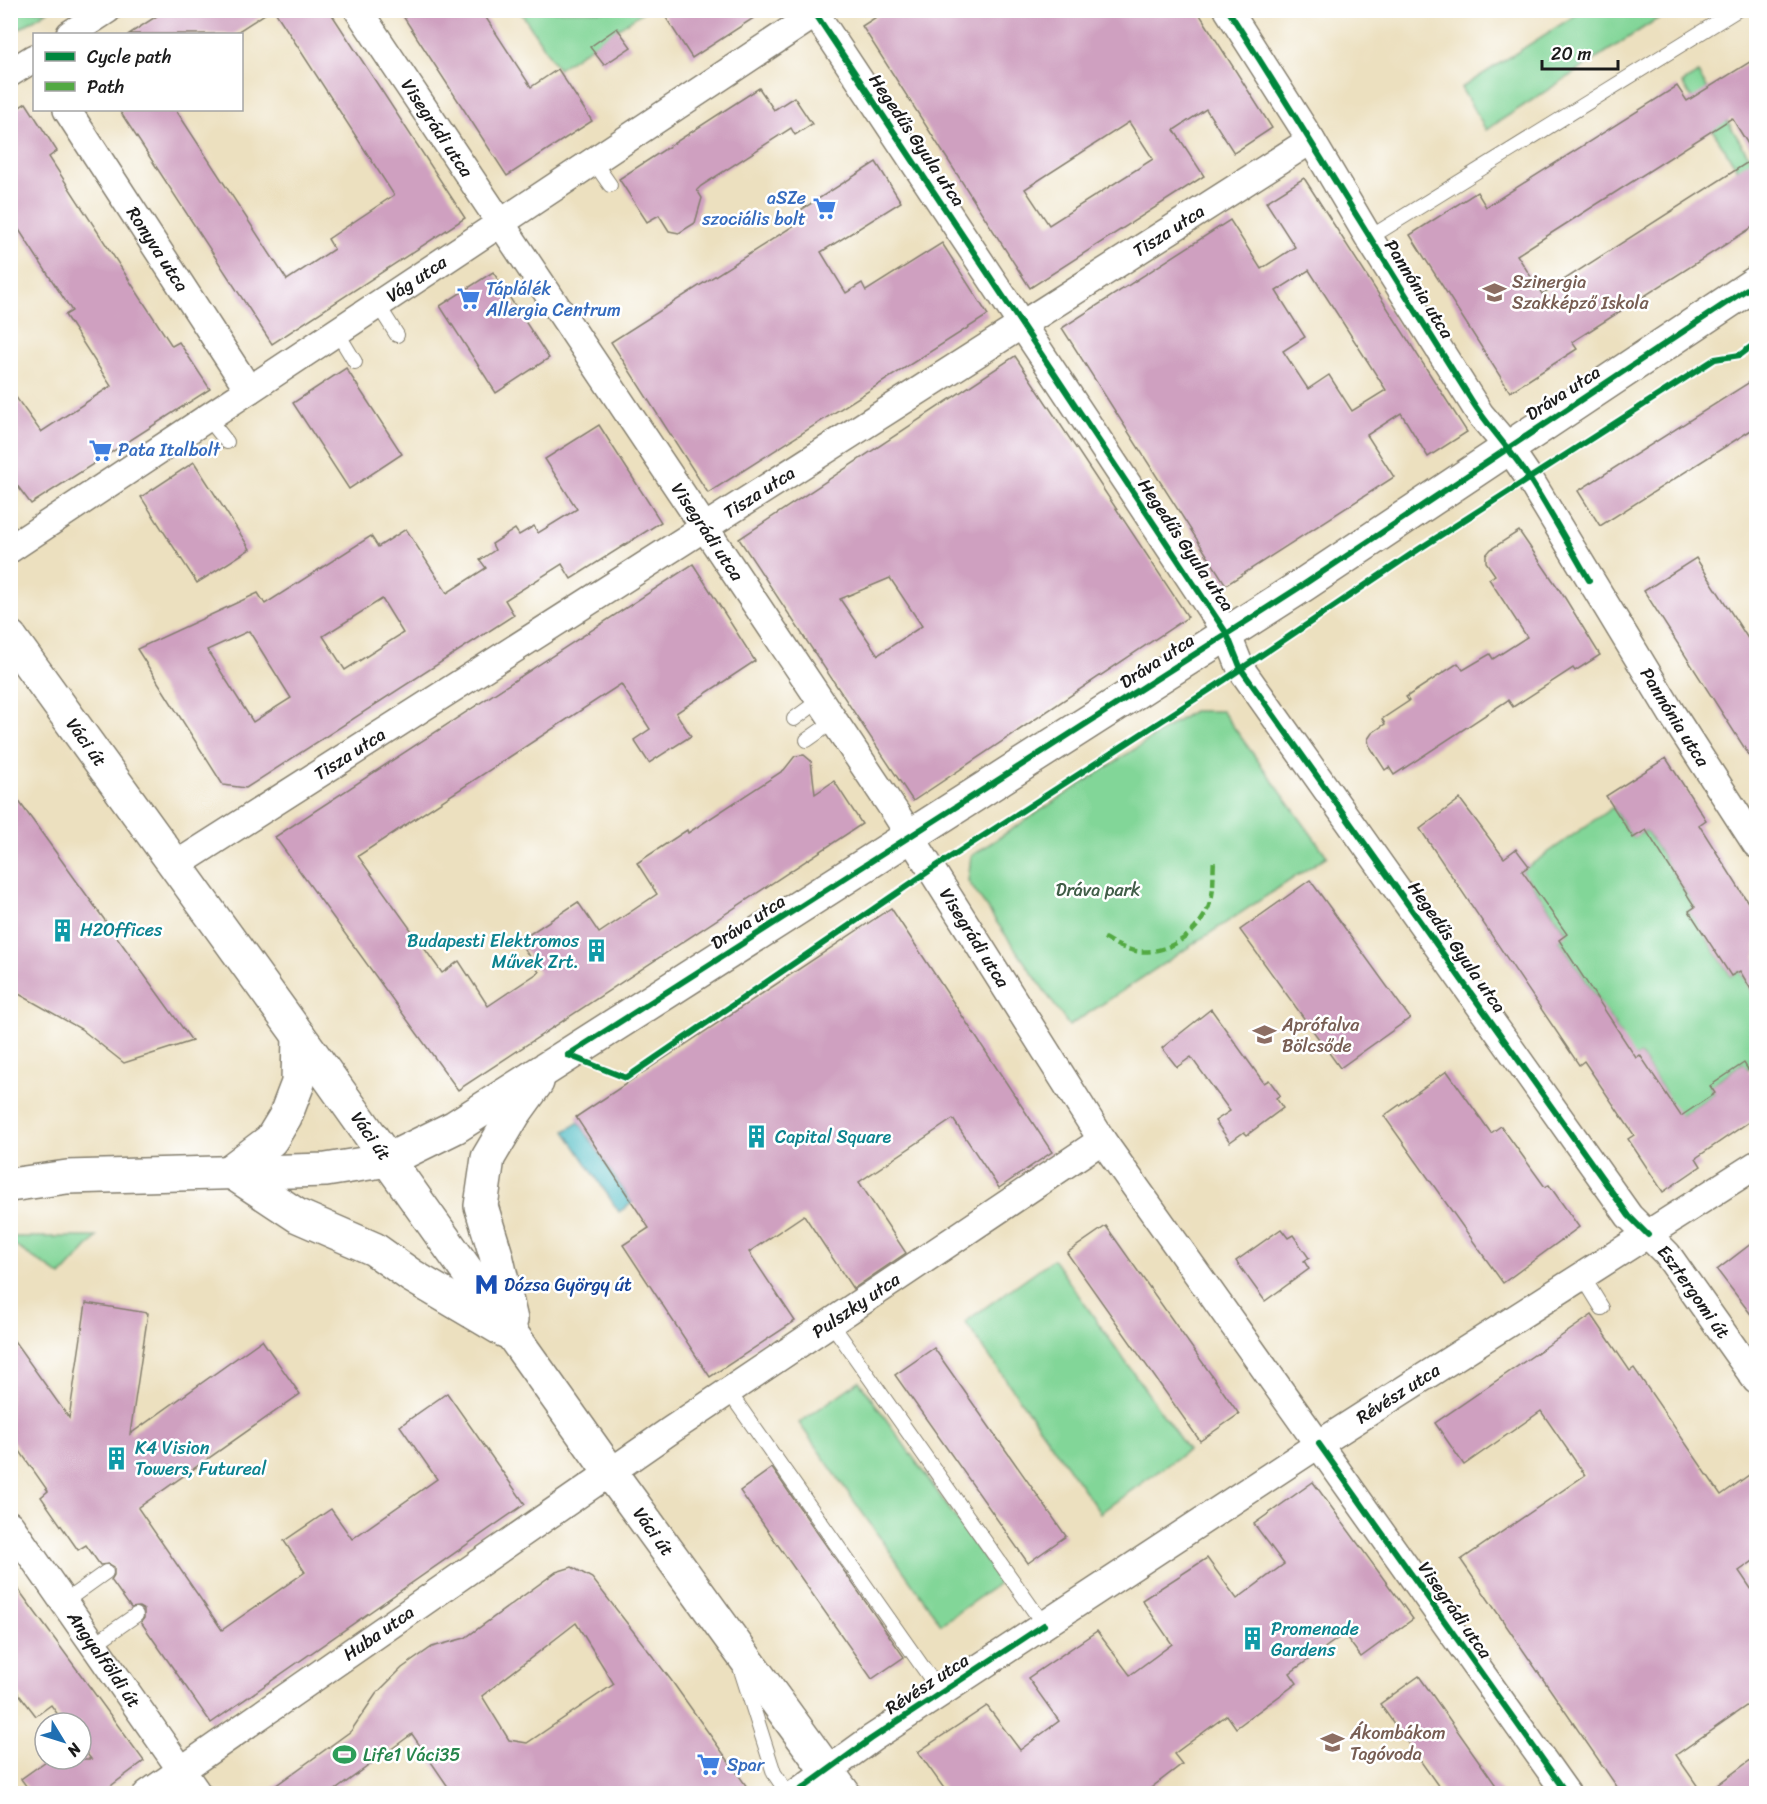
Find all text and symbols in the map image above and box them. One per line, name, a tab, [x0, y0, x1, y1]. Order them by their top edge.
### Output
legend	[33, 33, 243, 111]
scale bar	[1542, 33, 1618, 71]
text: 20 m	[1551, 38, 1591, 70]
text: Cycle path	[87, 41, 171, 73]
street label: Hegedűs Gyula utca	[860, 67, 974, 213]
text: Path	[87, 71, 124, 103]
street label: Visegrádi utca	[392, 72, 482, 185]
place label: aSZe szociális bolt	[701, 182, 806, 235]
supermarket icon: aSZe szociális bolt	[811, 195, 837, 221]
street label: Tisza utca	[1126, 196, 1211, 266]
street label: Ronyva utca	[118, 200, 197, 298]
street label: Pannónia utca	[1376, 233, 1463, 346]
street label: Vág utca	[379, 246, 454, 311]
place label: Szinergia Szakképző Iskola	[1512, 266, 1649, 319]
place label: Táplálék Allergia Centrum	[485, 273, 621, 326]
school or university icon: Szinergia Szakképző Iskola	[1481, 279, 1507, 305]
supermarket icon: Táplálék Allergia Centrum	[455, 286, 481, 312]
street label: Dráva utca	[1519, 357, 1607, 429]
place label: Pata Italbolt	[118, 434, 221, 466]
supermarket icon: Pata Italbolt	[87, 437, 113, 463]
street label: Tisza utca	[717, 457, 802, 528]
street label: Hegedűs Gyula utca	[1129, 472, 1243, 618]
street label: Visegrádi utca	[663, 476, 753, 589]
street label: Dráva utca	[1113, 625, 1201, 697]
street label: Pannónia utca	[1631, 661, 1719, 774]
street label: Váci út	[57, 711, 115, 774]
street label: Tisza utca	[307, 719, 392, 789]
park label: Dráva park	[1056, 874, 1141, 906]
street label: Hegedűs Gyula utca	[1399, 874, 1515, 1020]
street label: Visegrádi utca	[931, 881, 1019, 995]
street label: Dráva utca	[704, 886, 792, 958]
place label: H2Offices	[80, 914, 163, 946]
building icon: H2Offices	[49, 917, 75, 943]
place label: Budapesti Elektromos Művek Zrt.	[407, 925, 580, 978]
building icon: Budapesti Elektromos Művek Zrt.	[584, 938, 610, 964]
place label: Aprófalva Bölcsőde	[1281, 1009, 1360, 1062]
school or university icon: Aprófalva Bölcsőde	[1251, 1022, 1277, 1048]
street label: Váci út	[342, 1105, 400, 1168]
place label: Capital Square	[775, 1121, 892, 1153]
building icon: Capital Square	[744, 1124, 770, 1150]
street label: Esztergomi út	[1649, 1236, 1738, 1346]
street label: Pulszky utca	[805, 1263, 908, 1347]
place label: Dózsa György út	[504, 1269, 632, 1301]
metro station icon: Dózsa György út	[473, 1272, 499, 1298]
street label: Révész utca	[1349, 1354, 1447, 1433]
place label: K4 Vision Towers, Futureal	[135, 1432, 267, 1485]
building icon: K4 Vision Towers, Futureal	[104, 1445, 130, 1471]
street label: Váci út	[624, 1500, 682, 1563]
street label: Visegrádi utca	[1409, 1554, 1501, 1666]
street label: Huba utca	[336, 1597, 421, 1670]
street label: Angyalföldi út	[58, 1603, 149, 1715]
place label: Promenade Gardens	[1271, 1613, 1359, 1666]
building icon: Promenade Gardens	[1240, 1626, 1266, 1652]
street label: Révész utca	[879, 1644, 976, 1723]
north arrow	[33, 1711, 93, 1771]
place label: Ákombákom Tagóvoda	[1349, 1717, 1446, 1770]
school or university icon: Ákombákom Tagóvoda	[1319, 1730, 1345, 1756]
text: N	[59, 1736, 90, 1764]
place label: Life1 Váci35	[363, 1739, 460, 1771]
sports icon: Life1 Váci35	[332, 1742, 358, 1768]
place label: Spar	[727, 1749, 766, 1781]
supermarket icon: Spar	[696, 1752, 722, 1778]

